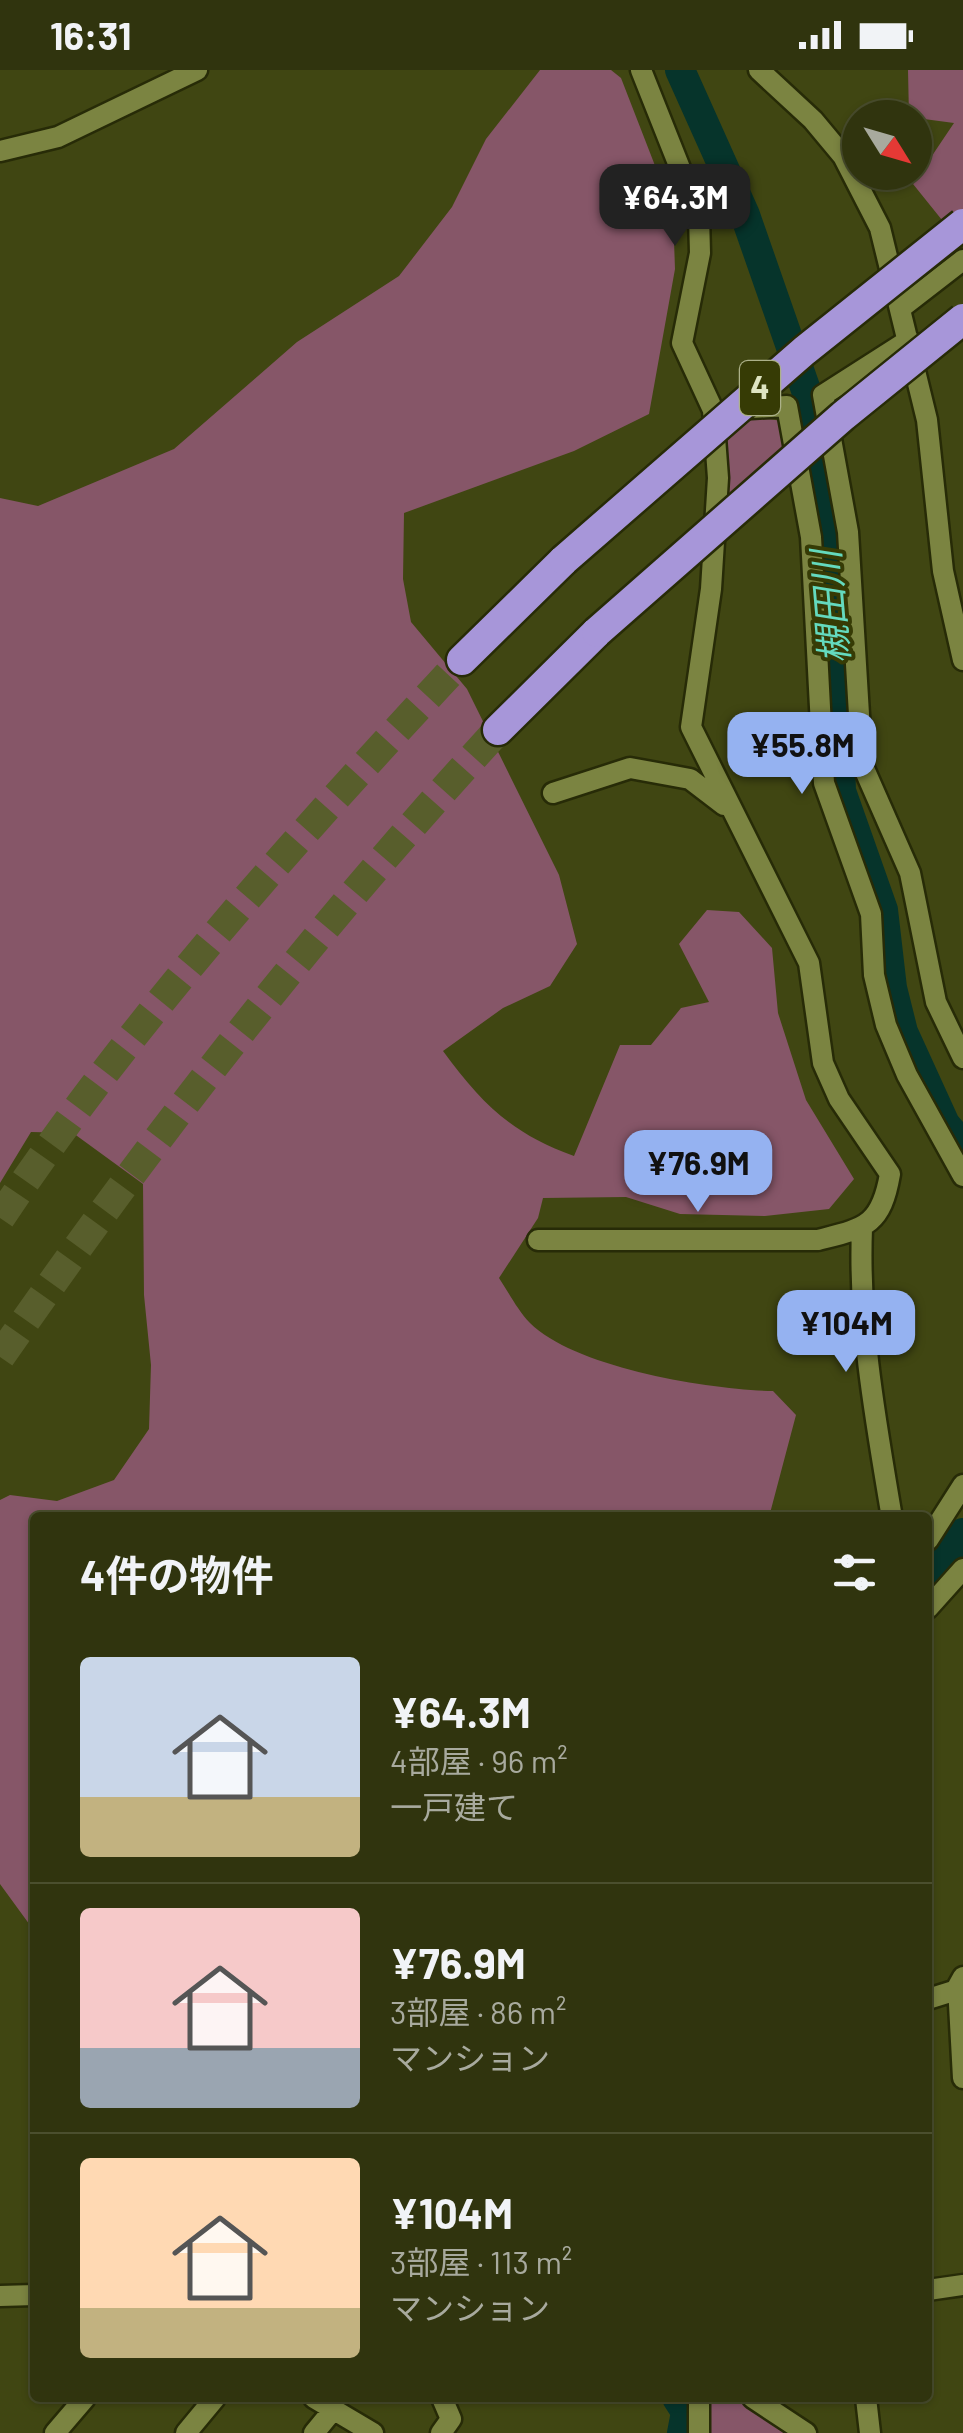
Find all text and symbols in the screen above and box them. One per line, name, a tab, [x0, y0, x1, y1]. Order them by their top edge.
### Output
text: 16:31	[50, 12, 132, 58]
north arrow	[842, 100, 932, 190]
map controls	[842, 100, 932, 190]
pin: ¥64.3M	[594, 164, 756, 249]
text: ¥64.3M	[621, 177, 729, 215]
road number: 4	[740, 361, 780, 415]
water label: 槻田川	[801, 544, 857, 666]
pin: ¥55.8M	[721, 712, 883, 797]
text: ¥55.8M	[749, 725, 855, 763]
pin: ¥76.9M	[617, 1130, 779, 1215]
text: ¥76.9M	[646, 1143, 750, 1181]
pin: ¥104M	[776, 1290, 916, 1375]
text: ¥104M	[799, 1303, 893, 1341]
icon: filters	[827, 1545, 882, 1600]
text: 4件の物件	[80, 1549, 273, 1599]
text: ¥64.3M	[390, 1686, 531, 1736]
icon: home	[160, 1697, 280, 1817]
text: 4部屋 · 96 m²	[390, 1741, 568, 1779]
text: 一戸建て	[390, 1787, 518, 1825]
text: ¥76.9M	[390, 1937, 526, 1987]
icon: home	[160, 1948, 280, 2068]
text: 3部屋 · 86 m²	[390, 1992, 566, 2030]
text: マンション	[390, 2038, 550, 2076]
text: ¥104M	[390, 2187, 513, 2237]
icon: home	[160, 2198, 280, 2318]
text: 3部屋 · 113 m²	[390, 2242, 572, 2280]
text: マンション	[390, 2288, 550, 2326]

